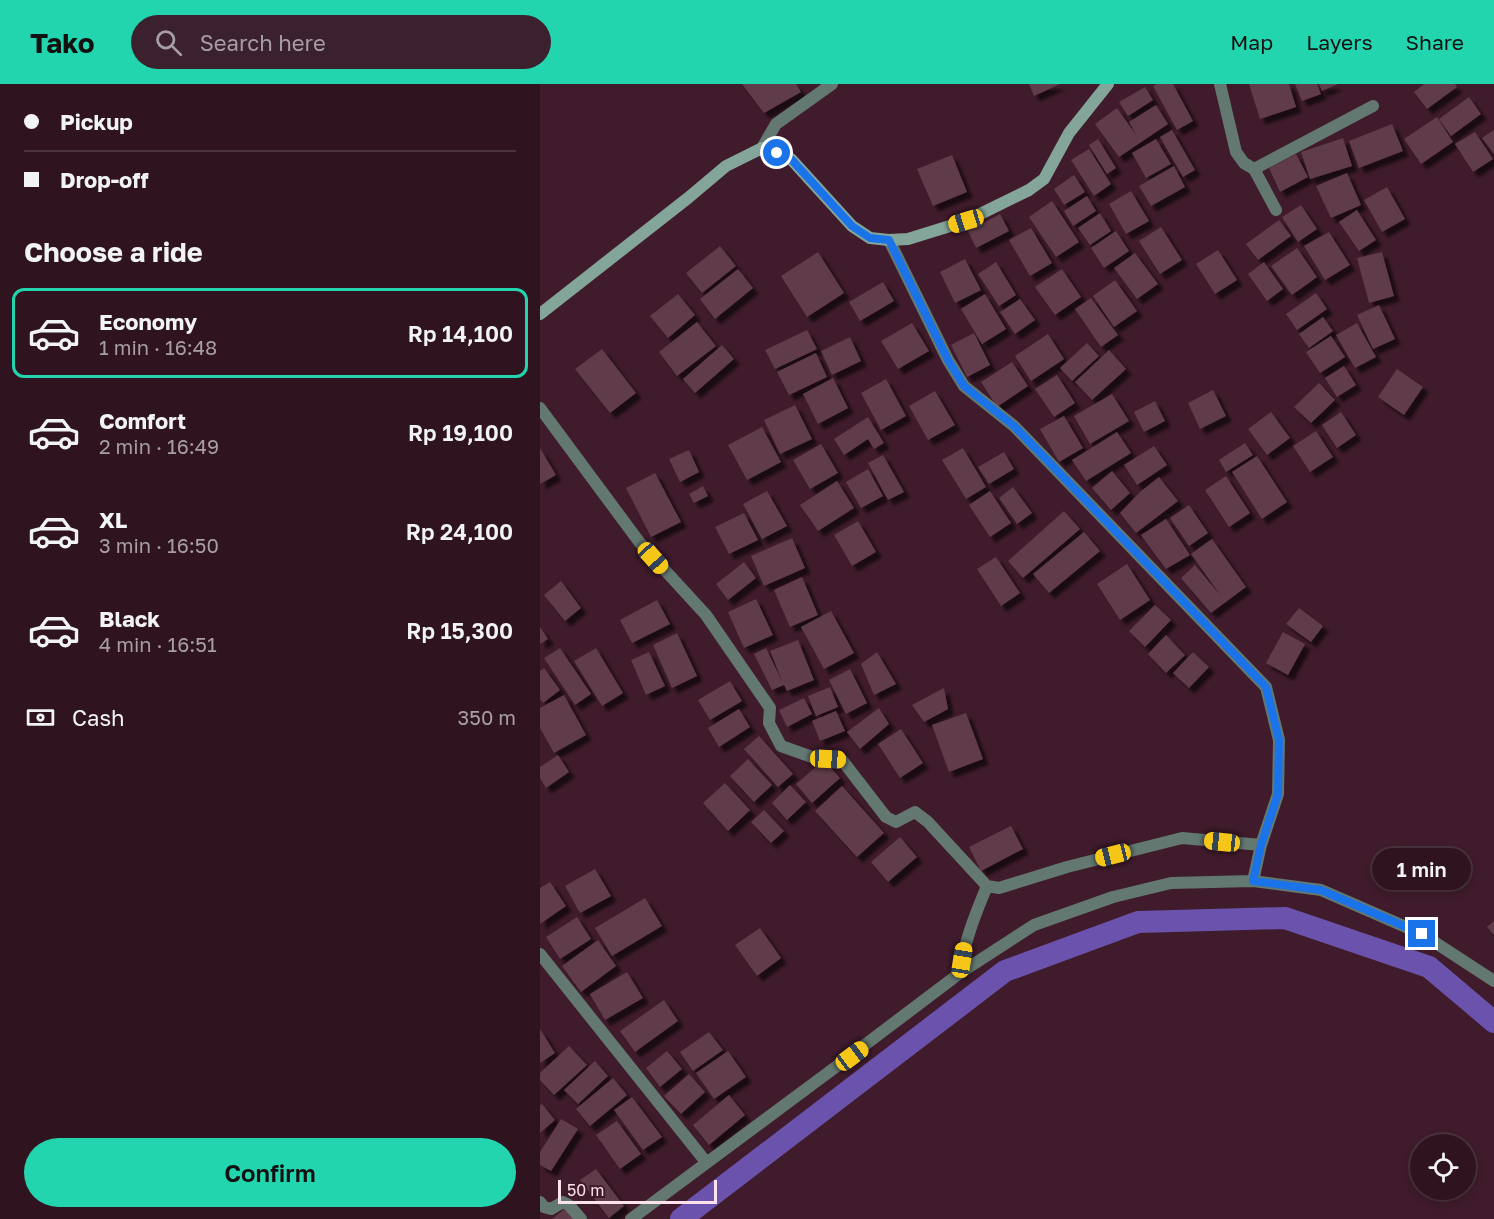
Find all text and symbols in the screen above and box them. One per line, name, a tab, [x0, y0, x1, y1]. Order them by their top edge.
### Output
search box	[131, 15, 551, 69]
text: Tako	[30, 26, 95, 59]
icon: search	[152, 26, 185, 59]
text: Search here	[200, 29, 326, 56]
text: Map	[1230, 29, 1273, 55]
text: Layers	[1306, 29, 1373, 55]
text: Share	[1406, 29, 1464, 55]
text: Pickup	[60, 108, 133, 135]
route start	[763, 139, 790, 166]
text: Drop-off	[60, 166, 149, 193]
car	[946, 207, 986, 235]
text: Choose a ride	[24, 236, 203, 268]
icon: car	[27, 306, 81, 360]
text: Economy	[99, 308, 197, 335]
text: Rp 14,100	[408, 320, 513, 347]
text: 1 min · 16:48	[99, 335, 217, 359]
icon: car	[27, 405, 81, 459]
text: Comfort	[99, 407, 186, 434]
text: Rp 19,100	[408, 419, 513, 446]
text: 2 min · 16:49	[99, 434, 219, 458]
icon: car	[27, 504, 81, 558]
text: XL	[99, 506, 127, 533]
text: Rp 24,100	[406, 518, 513, 545]
text: 3 min · 16:50	[99, 533, 219, 557]
car	[634, 539, 672, 577]
icon: car	[27, 603, 81, 657]
text: Black	[99, 605, 160, 632]
text: Rp 15,300	[406, 617, 513, 644]
text: 4 min · 16:51	[99, 632, 217, 656]
icon: cash	[24, 701, 57, 734]
text: Cash	[72, 704, 125, 731]
text: 350 m	[458, 705, 516, 729]
car	[810, 749, 846, 769]
car	[1203, 831, 1241, 853]
car	[1093, 842, 1133, 868]
callout: 1 min	[1372, 847, 1472, 889]
text: 1 min	[1396, 857, 1447, 881]
route end	[1408, 920, 1435, 947]
car	[950, 941, 974, 979]
car	[832, 1038, 872, 1074]
map controls	[1410, 1134, 1476, 1200]
button: locate	[1410, 1134, 1476, 1200]
button: Confirm	[24, 1138, 516, 1207]
scale bar	[558, 1177, 717, 1204]
text: 50 m	[567, 1180, 604, 1200]

